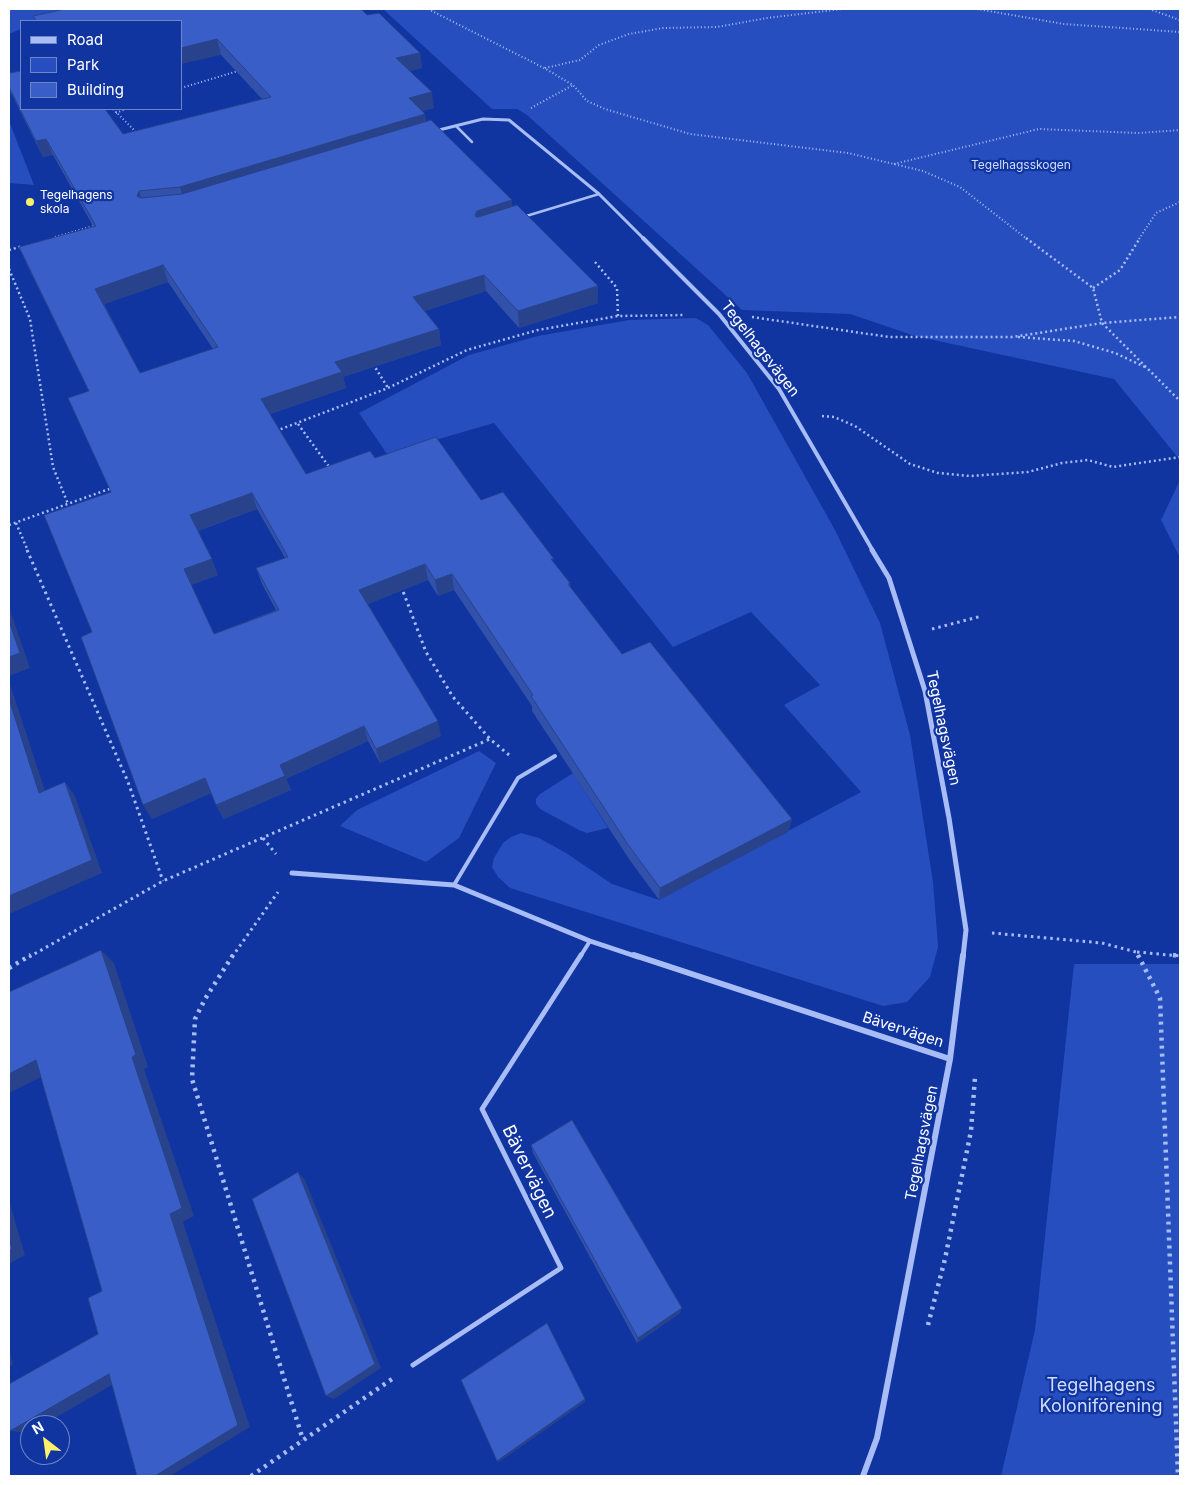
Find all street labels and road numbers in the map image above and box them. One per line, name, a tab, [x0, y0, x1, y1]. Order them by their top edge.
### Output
street label: Tegelhagsvägen	[717, 297, 803, 401]
street label: Tegelhagsvägen	[922, 669, 964, 787]
street label: Bävervägen	[860, 1008, 946, 1052]
street label: Tegelhagsvägen	[902, 1084, 942, 1202]
street label: Bävervägen	[497, 1122, 561, 1222]

